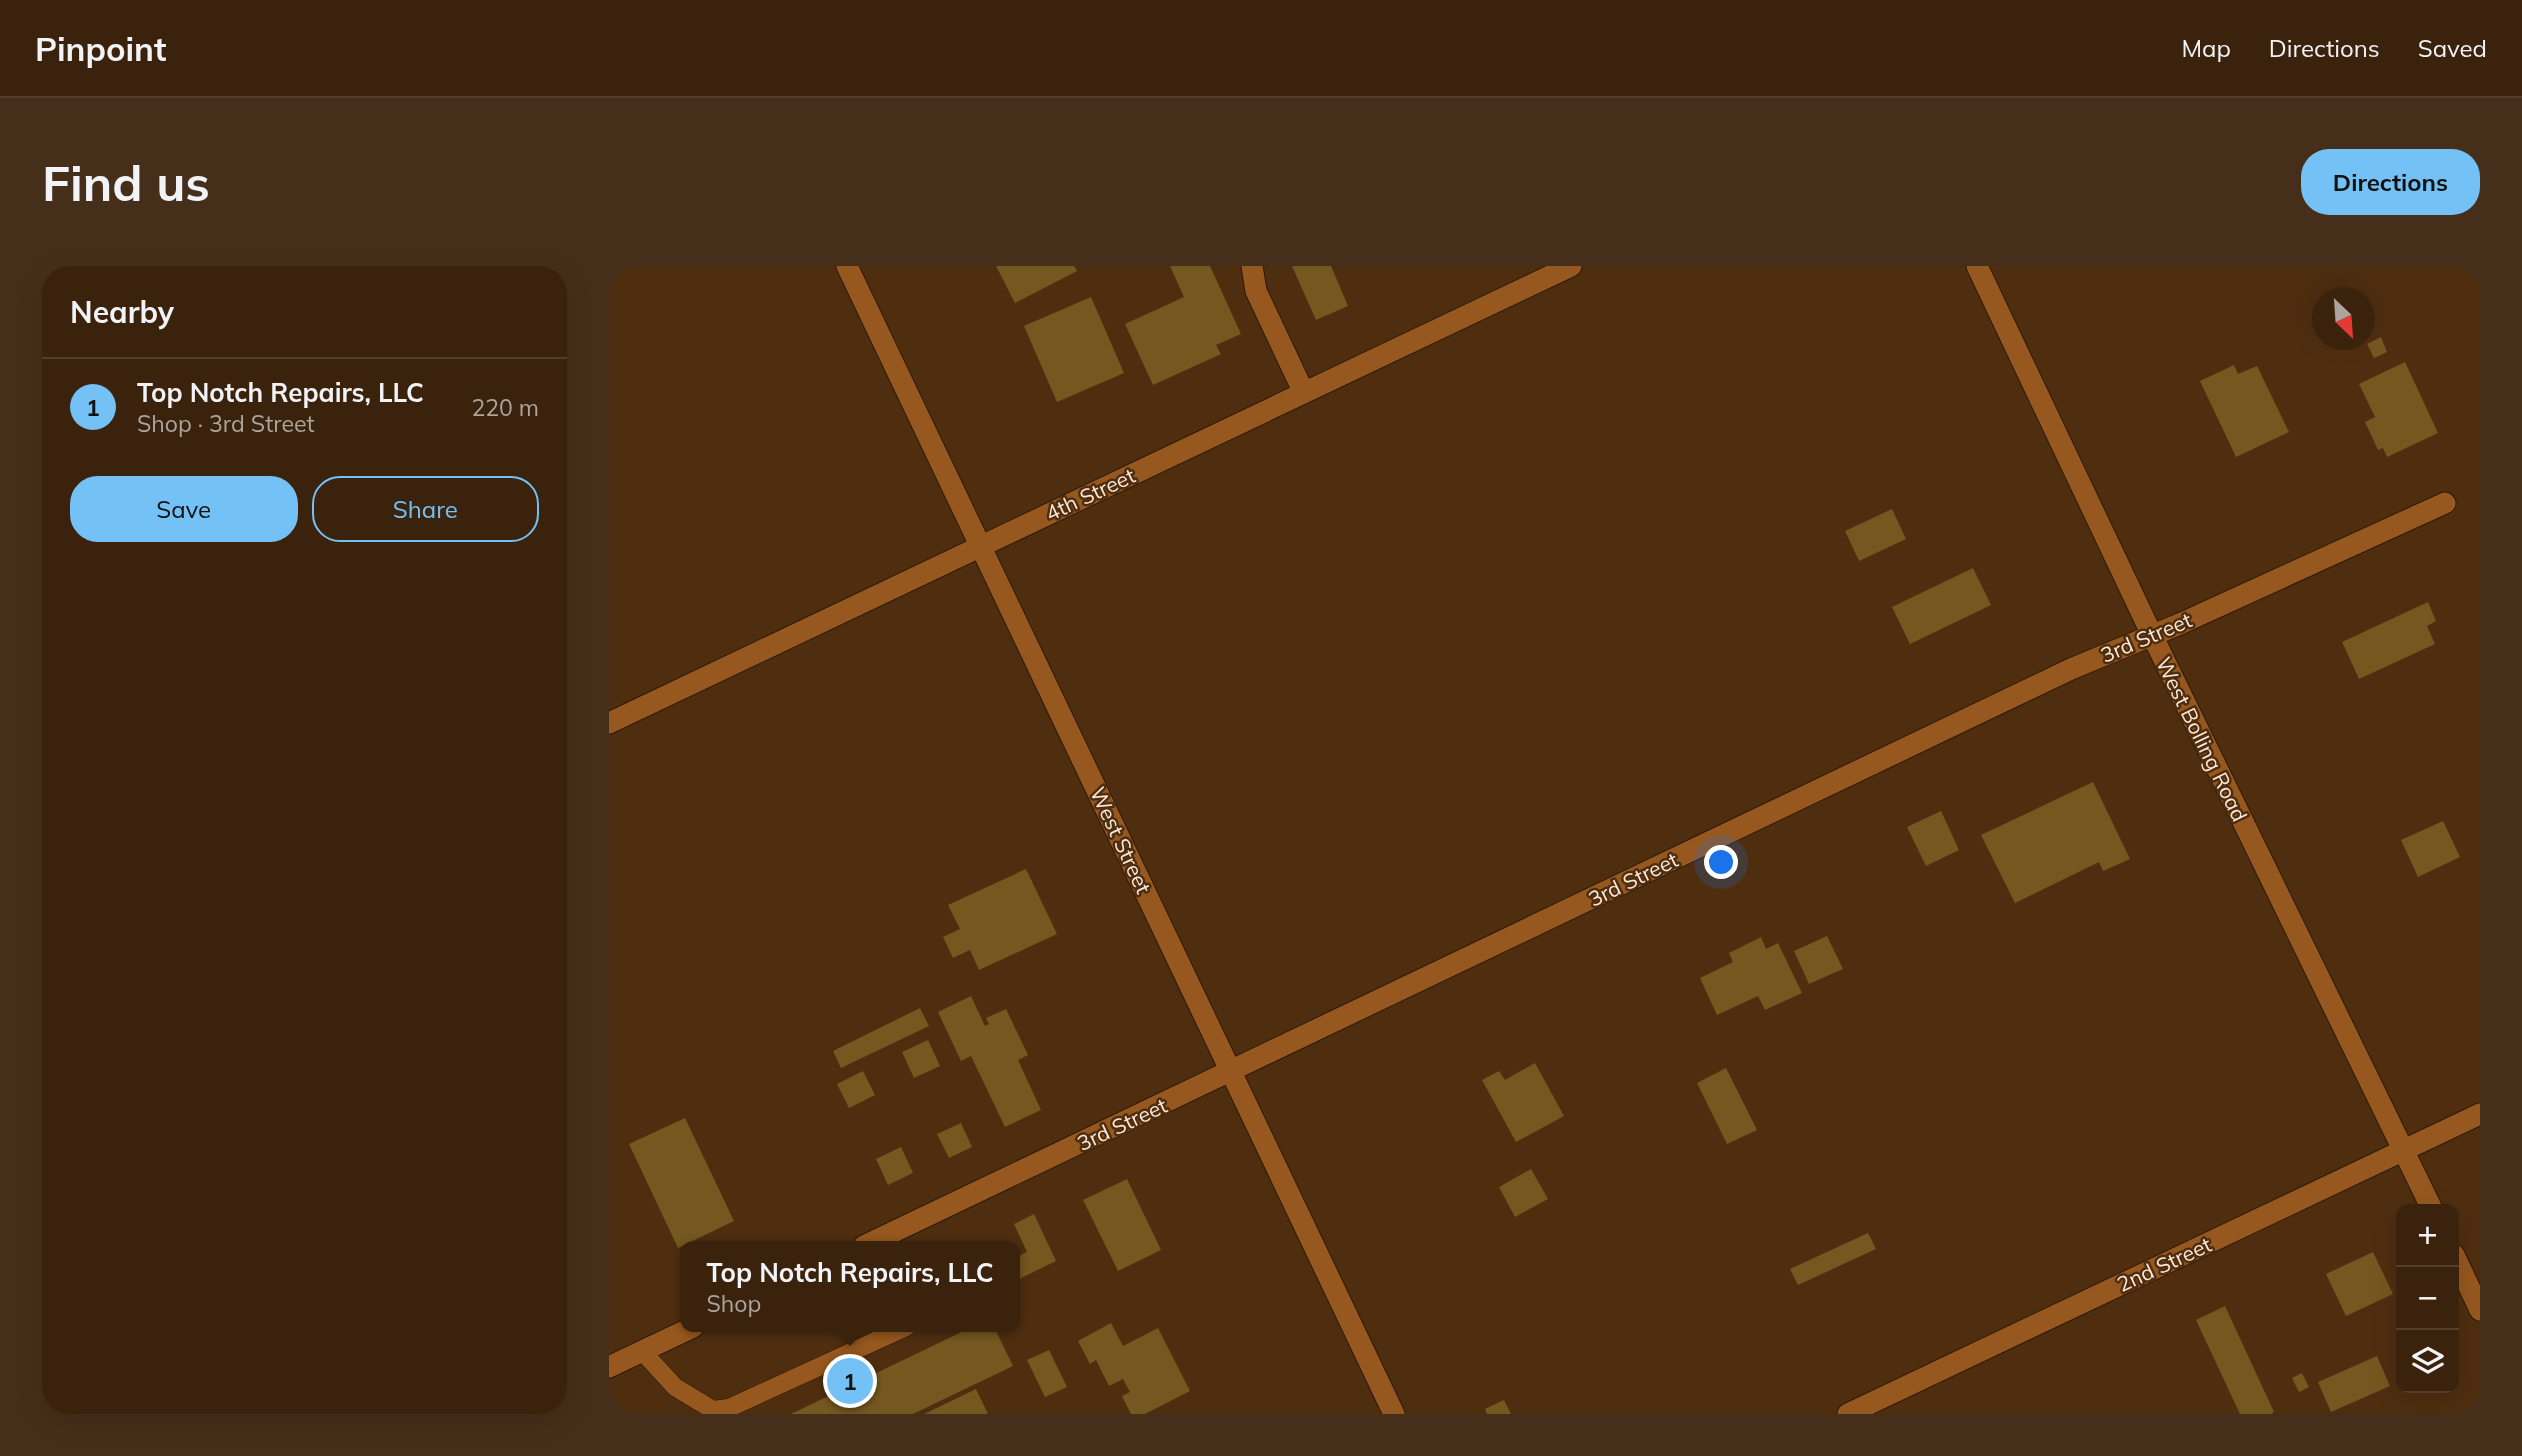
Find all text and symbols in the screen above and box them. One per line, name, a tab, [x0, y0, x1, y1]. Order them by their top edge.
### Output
text: Pinpoint	[35, 28, 167, 69]
text: Map	[2181, 33, 2231, 63]
text: Directions	[2269, 33, 2380, 63]
text: Saved	[2418, 33, 2487, 63]
button: Directions	[2301, 149, 2480, 215]
text: Find us	[42, 152, 210, 213]
north arrow	[2312, 287, 2375, 350]
text: Nearby	[70, 293, 174, 331]
text: Top Notch Repairs, LLC	[137, 376, 424, 409]
text: 1	[86, 393, 100, 422]
text: 220 m	[471, 393, 539, 422]
text: Shop · 3rd Street	[137, 409, 314, 438]
street label: 4th Street	[1041, 462, 1139, 526]
button: Save	[70, 476, 298, 542]
button: Share	[312, 476, 539, 542]
street label: 3rd Street	[2097, 606, 2195, 668]
street label: West Bolling Road	[2151, 652, 2253, 826]
street label: West Street	[1085, 782, 1157, 898]
your location	[1704, 845, 1738, 879]
street label: 3rd Street	[1584, 846, 1682, 912]
street label: 3rd Street	[1073, 1092, 1171, 1156]
map controls	[2396, 1204, 2459, 1393]
button: +	[2396, 1204, 2459, 1267]
street label: 2nd Street	[2113, 1231, 2215, 1297]
popup	[680, 1241, 1020, 1332]
text: Top Notch Repairs, LLC	[707, 1256, 993, 1289]
button: −	[2396, 1267, 2459, 1330]
text: Shop	[707, 1289, 761, 1318]
button: layers	[2396, 1330, 2459, 1393]
pin: 1	[827, 1355, 873, 1407]

